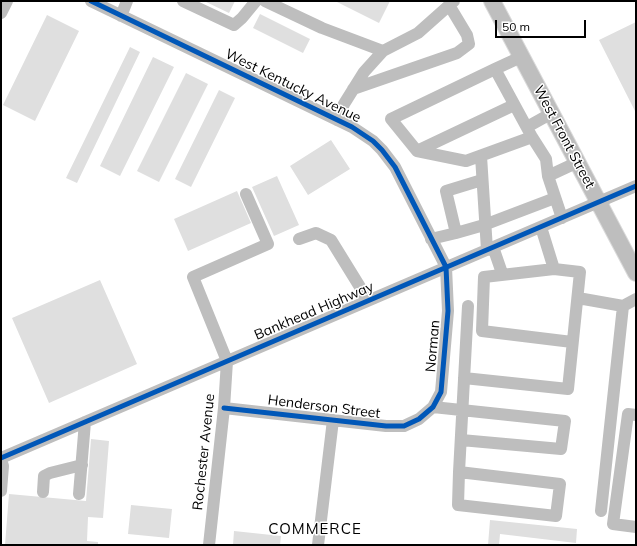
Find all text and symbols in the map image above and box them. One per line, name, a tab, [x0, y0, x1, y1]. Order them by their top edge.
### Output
scale bar	[497, 12, 588, 38]
text: 50 m	[502, 19, 530, 34]
street label: West Kentucky Avenue	[222, 46, 364, 126]
street label: West Front Street	[530, 83, 598, 191]
street label: Bankhead Highway	[252, 278, 376, 344]
street label: Norman	[422, 319, 444, 373]
street label: Henderson Street	[267, 392, 381, 422]
street label: Rochester Avenue	[190, 393, 218, 511]
district label: COMMERCE	[268, 520, 362, 538]

